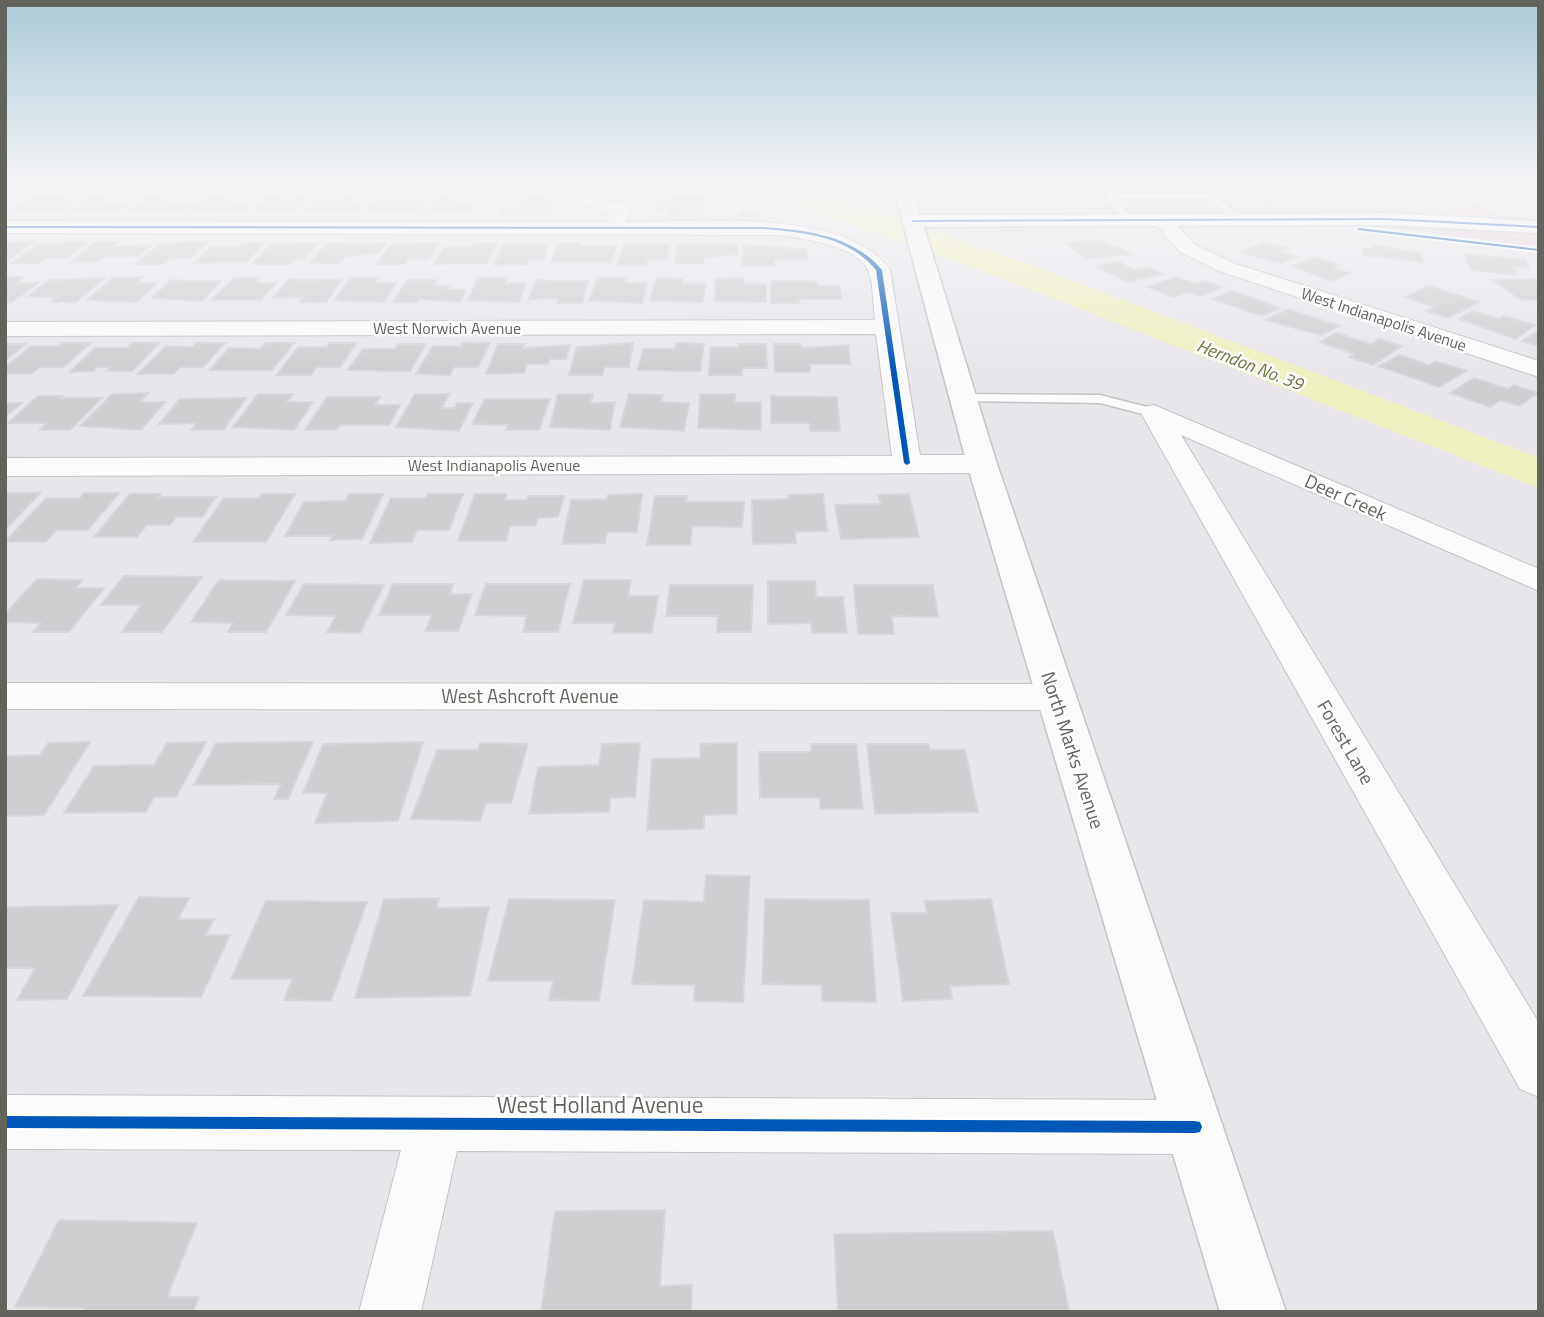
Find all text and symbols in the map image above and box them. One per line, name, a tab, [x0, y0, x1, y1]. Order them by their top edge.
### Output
street label: West Indianapolis Avenue	[1298, 281, 1470, 357]
street label: West Norwich Avenue	[373, 316, 521, 340]
water label: Herndon No. 39	[1193, 332, 1308, 398]
street label: West Indianapolis Avenue	[408, 453, 580, 477]
street label: Deer Creek	[1301, 466, 1392, 528]
street label: North Marks Avenue	[1034, 667, 1113, 832]
street label: West Ashcroft Avenue	[441, 681, 619, 710]
street label: Forest Lane	[1310, 694, 1382, 790]
street label: West Holland Avenue	[497, 1087, 703, 1122]

